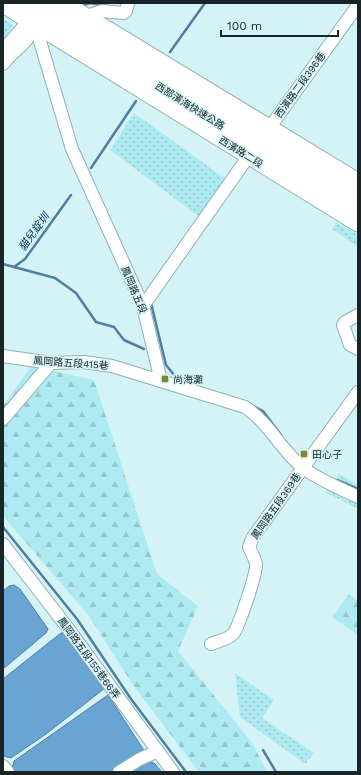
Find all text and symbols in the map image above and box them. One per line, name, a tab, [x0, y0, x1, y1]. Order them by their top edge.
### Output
scale bar	[221, 12, 338, 38]
text: 100 m	[227, 19, 262, 33]
street label: 西濱路二段396巷	[273, 50, 327, 120]
street label: 西部濱海快速公路	[153, 80, 227, 132]
street label: 西濱路二段	[217, 134, 265, 170]
water label: 貓兒錠圳	[16, 209, 53, 254]
street label: 鳳岡路五段	[119, 265, 149, 315]
street label: 鳳岡路五段415巷	[33, 355, 109, 371]
marker: 尚海灘	[160, 374, 170, 384]
place label: 尚海灘	[173, 374, 203, 385]
marker: 田心子	[299, 449, 309, 459]
place label: 田心子	[312, 449, 342, 460]
street label: 鳳岡路五段369巷	[249, 471, 303, 541]
street label: 鳳岡路五段155巷66弄	[56, 615, 122, 701]

